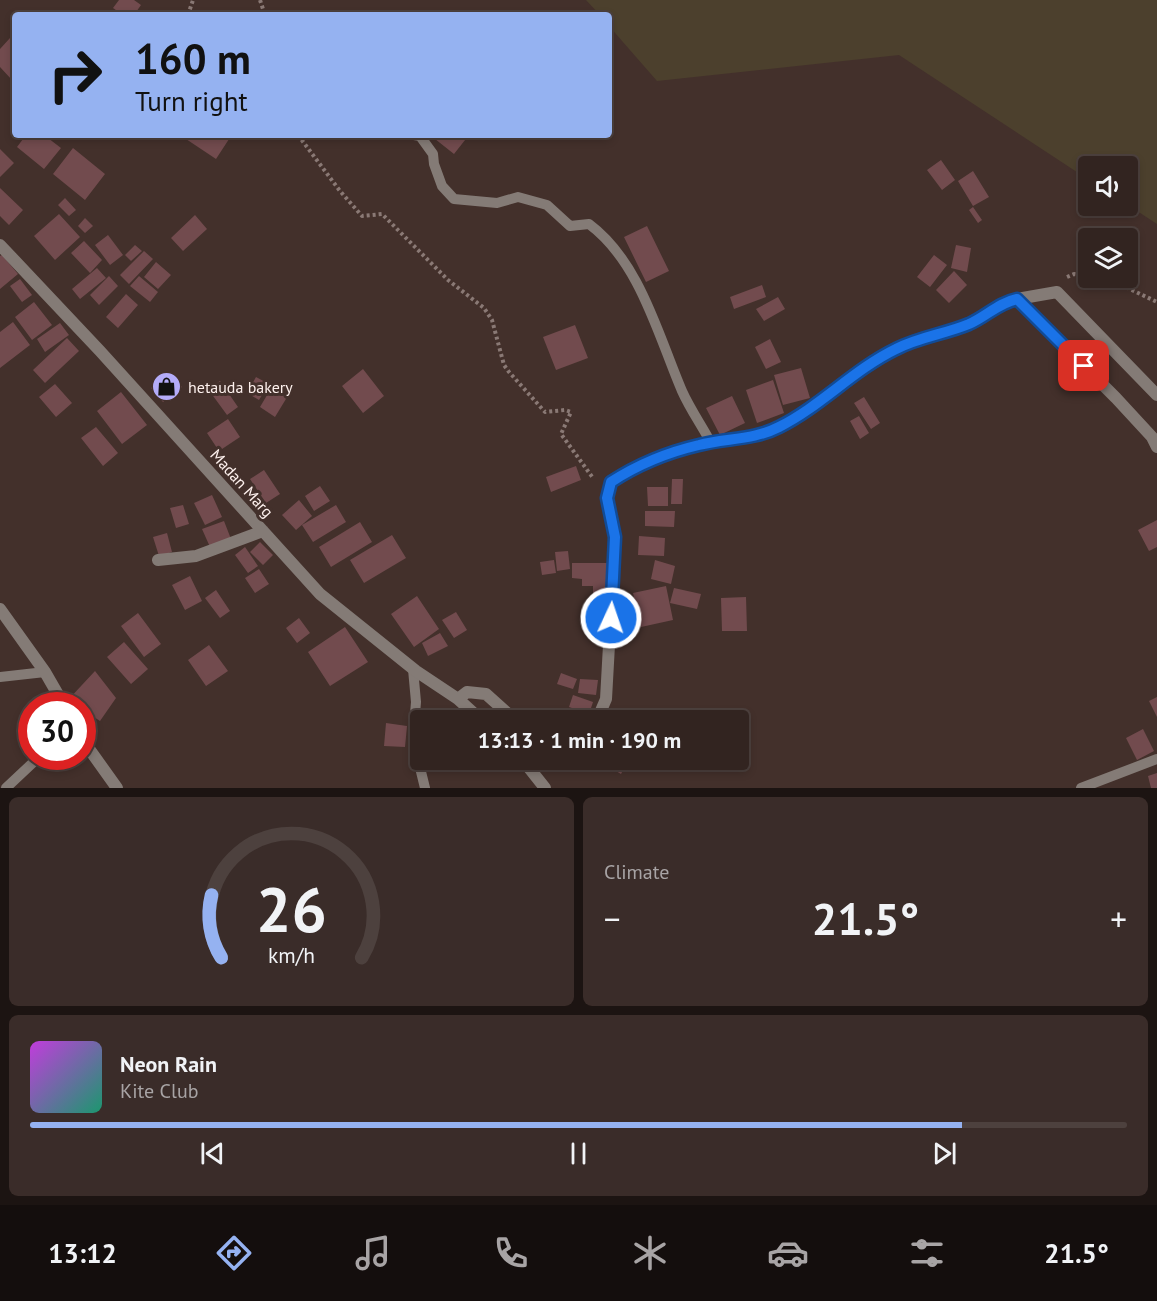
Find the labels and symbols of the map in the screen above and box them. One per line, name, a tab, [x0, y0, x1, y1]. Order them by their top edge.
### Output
pin	[1058, 340, 1109, 391]
shop icon: hetauda bakery	[151, 371, 183, 403]
place label: hetauda bakery	[188, 377, 293, 397]
street label: Madan Marg	[206, 445, 278, 521]
position arrow	[579, 586, 643, 650]
speed limit sign: 30	[18, 692, 96, 770]

